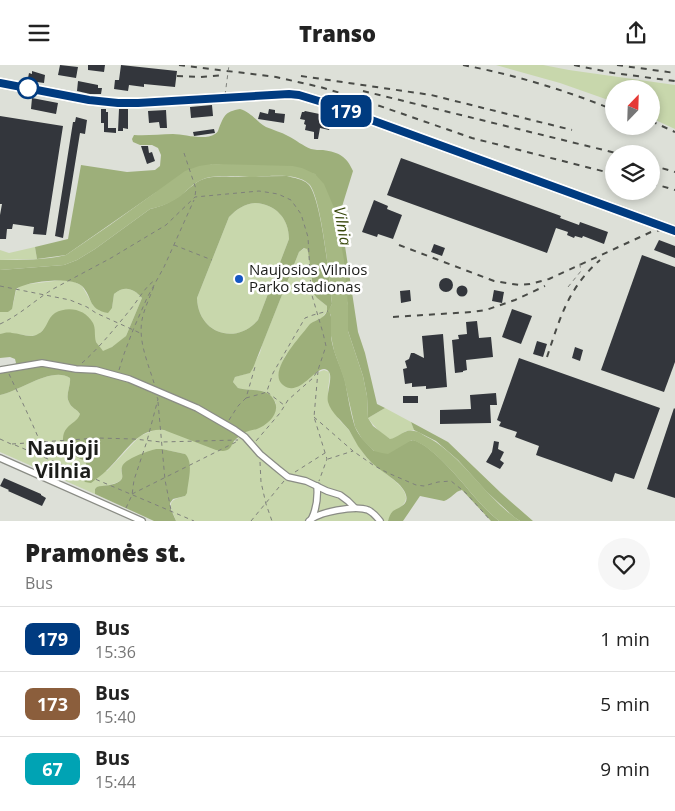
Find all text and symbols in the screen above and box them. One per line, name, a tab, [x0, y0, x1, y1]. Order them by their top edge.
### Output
text: Transo	[299, 18, 376, 48]
icon: menu	[25, 19, 53, 47]
icon: share	[622, 19, 650, 47]
unlabelled marker	[17, 77, 39, 99]
north arrow	[605, 80, 660, 135]
map controls	[605, 80, 660, 200]
line badge: 179	[317, 95, 375, 127]
text: 179	[331, 99, 361, 123]
button: layers	[605, 145, 660, 200]
water label: Vilnia	[329, 205, 357, 247]
place label: Naujosios Vilnios Parko stadionas	[249, 259, 367, 296]
marker: Naujosios Vilnios Parko stadionas	[233, 273, 245, 285]
district label: Naujoji Vilnia	[27, 434, 99, 484]
text: Pramonės st.	[25, 536, 186, 569]
button: heart	[598, 538, 650, 590]
text: Bus	[25, 572, 53, 594]
text: Bus	[95, 615, 130, 641]
text: 1 min	[600, 626, 650, 652]
text: 179	[37, 627, 68, 651]
text: 15:36	[95, 641, 136, 663]
text: Bus	[95, 680, 130, 706]
text: 5 min	[600, 691, 650, 717]
text: 173	[37, 692, 68, 716]
text: 15:40	[95, 706, 136, 728]
text: Bus	[95, 745, 130, 771]
text: 9 min	[600, 756, 650, 782]
text: 67	[42, 757, 63, 781]
text: 15:44	[95, 771, 136, 793]

